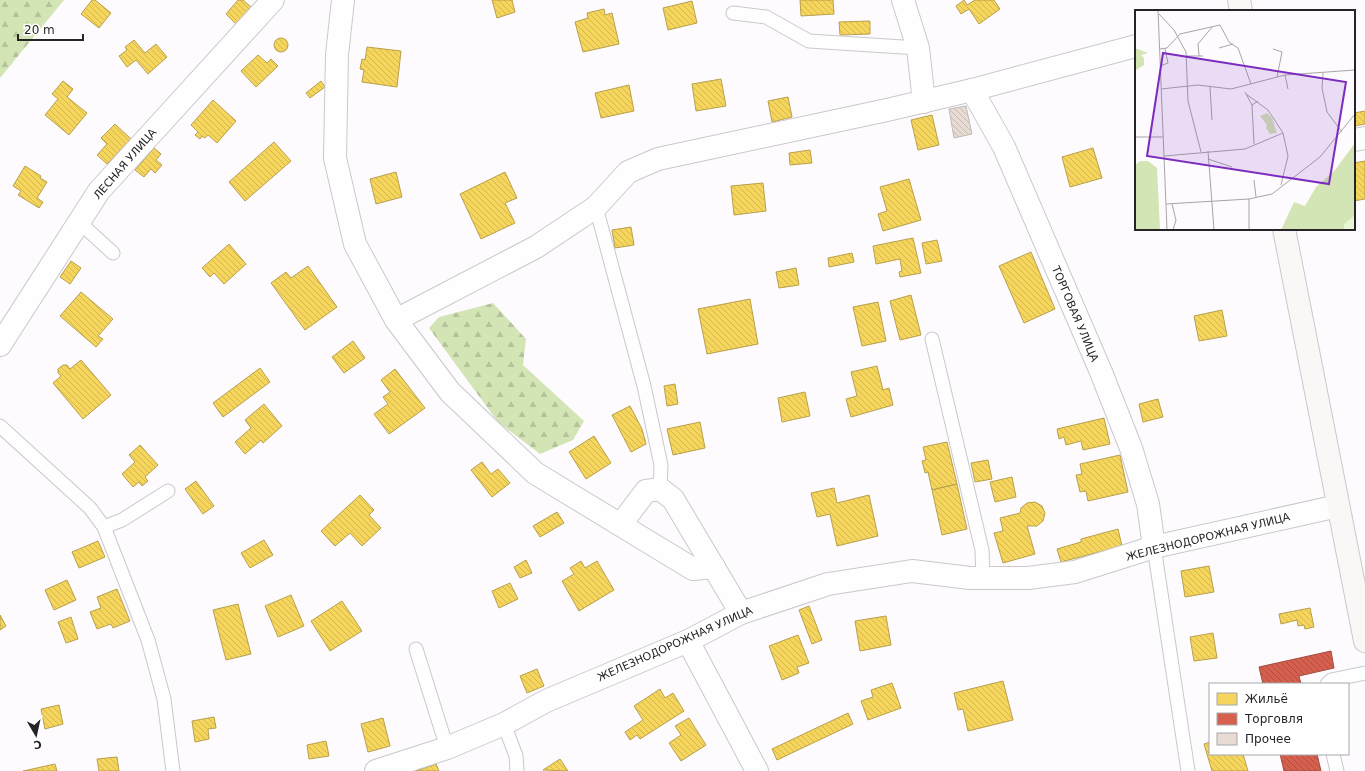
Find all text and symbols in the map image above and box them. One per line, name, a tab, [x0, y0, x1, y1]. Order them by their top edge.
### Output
inset map	[1135, 10, 1355, 230]
scale bar	[18, 16, 83, 42]
text: 20 m	[24, 23, 55, 37]
street label: ЛЕСНАЯ УЛИЦА	[91, 126, 159, 202]
street label: ТОРГОВАЯ УЛИЦА	[1049, 263, 1101, 364]
street label: ЖЕЛЕЗНОДОРОЖНАЯ УЛИЦА	[1125, 510, 1292, 564]
street label: ЖЕЛЕЗНОДОРОЖНАЯ УЛИЦА	[595, 604, 755, 684]
legend	[1209, 683, 1349, 755]
text: Жильё	[1245, 692, 1288, 706]
text: Торговля	[1244, 712, 1303, 726]
north arrow	[16, 715, 56, 755]
text: Прочее	[1245, 732, 1291, 746]
text: С	[32, 737, 42, 751]

